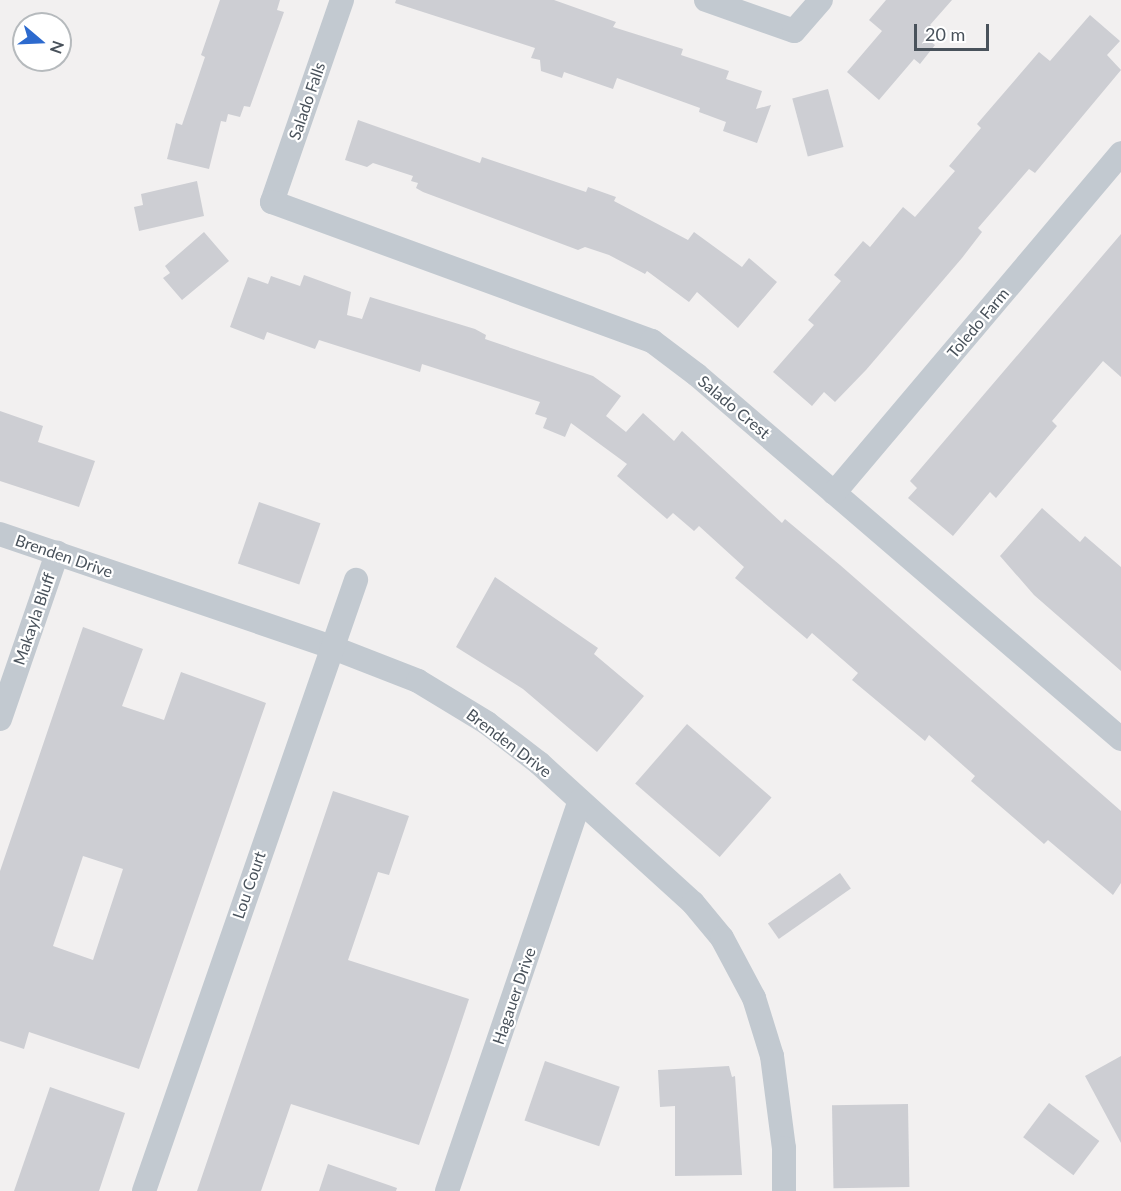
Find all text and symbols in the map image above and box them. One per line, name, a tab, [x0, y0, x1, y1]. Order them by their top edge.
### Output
north arrow	[12, 12, 72, 72]
scale bar	[917, 12, 992, 50]
text: 20 m	[925, 23, 965, 45]
text: N	[47, 38, 69, 56]
street label: Salado Falls	[285, 60, 329, 142]
street label: Toledo Farm	[943, 284, 1013, 362]
street label: Salado Crest	[694, 371, 774, 443]
street label: Brenden Drive	[13, 530, 115, 582]
street label: Makayla Bluff	[9, 570, 59, 668]
street label: Brenden Drive	[463, 705, 555, 781]
street label: Lou Court	[229, 849, 269, 921]
street label: Hagauer Drive	[488, 945, 540, 1047]

